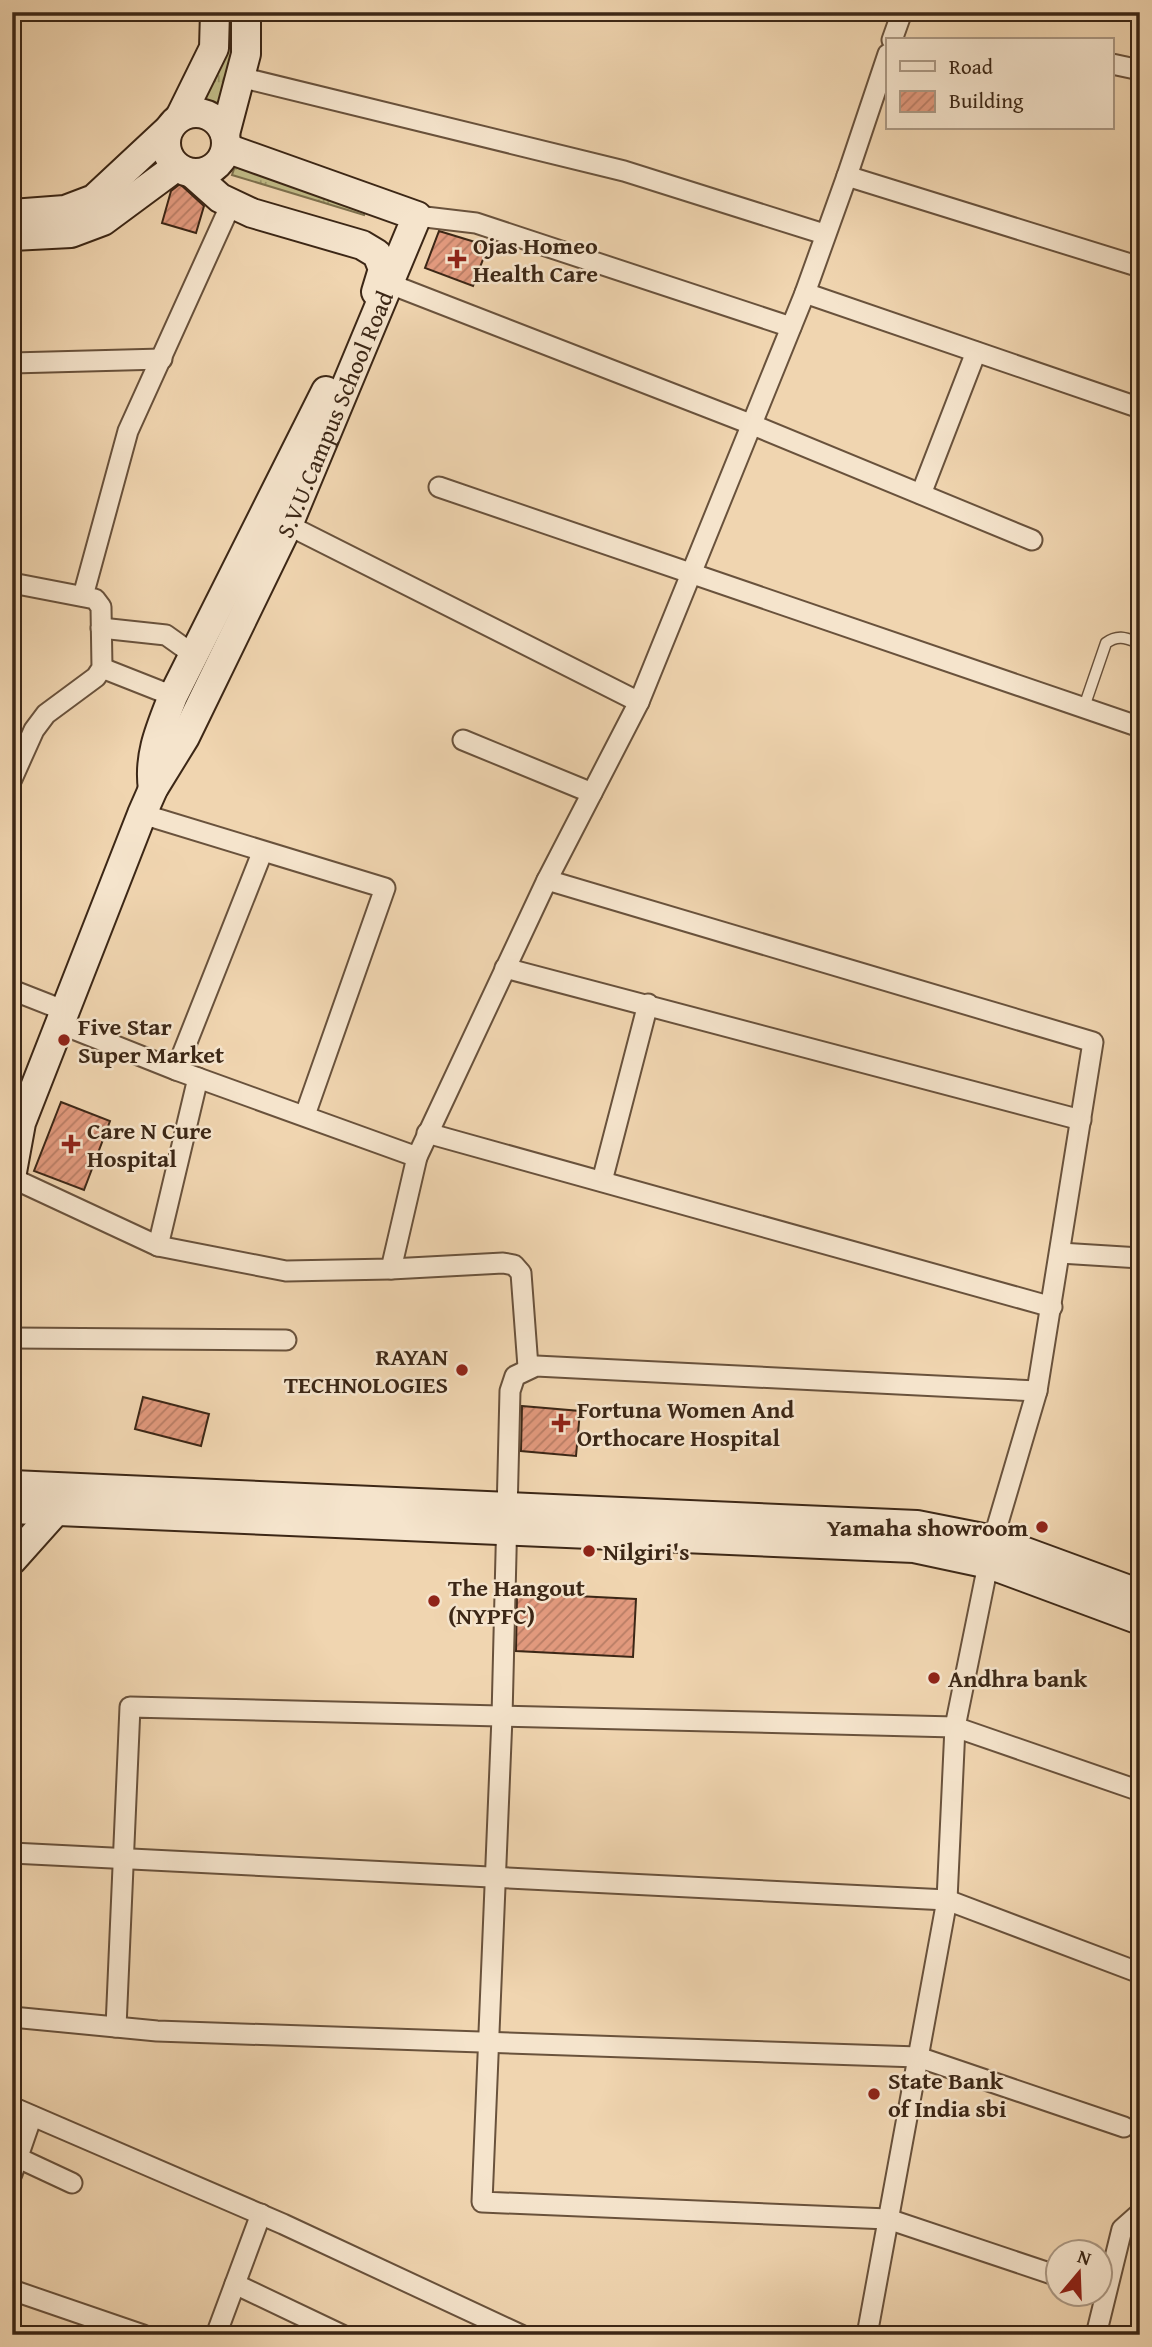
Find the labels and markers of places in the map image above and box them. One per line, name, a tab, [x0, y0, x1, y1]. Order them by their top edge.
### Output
place label: Ojas Homeo Health Care	[473, 228, 598, 291]
marker: Ojas Homeo Health Care	[447, 249, 467, 269]
place label: Five Star Super Market	[78, 1009, 224, 1072]
marker: Five Star Super Market	[56, 1032, 72, 1048]
place label: Care N Cure Hospital	[87, 1113, 212, 1176]
marker: Care N Cure Hospital	[61, 1134, 81, 1154]
place label: RAYAN TECHNOLOGIES	[284, 1339, 448, 1402]
marker: RAYAN TECHNOLOGIES	[454, 1362, 470, 1378]
place label: Fortuna Women And Orthocare Hospital	[577, 1392, 794, 1455]
marker: Fortuna Women And Orthocare Hospital	[551, 1413, 571, 1433]
place label: Yamaha showroom	[827, 1510, 1028, 1545]
marker: Yamaha showroom	[1034, 1519, 1050, 1535]
place label: Nilgiri's	[603, 1534, 690, 1569]
marker: Nilgiri's	[581, 1543, 597, 1559]
place label: The Hangout (NYPFC)	[448, 1570, 585, 1633]
marker: The Hangout (NYPFC)	[426, 1593, 442, 1609]
place label: Andhra bank	[948, 1661, 1087, 1696]
marker: Andhra bank	[926, 1670, 942, 1686]
place label: State Bank of India sbi	[888, 2063, 1006, 2126]
marker: State Bank of India sbi	[866, 2086, 882, 2102]

